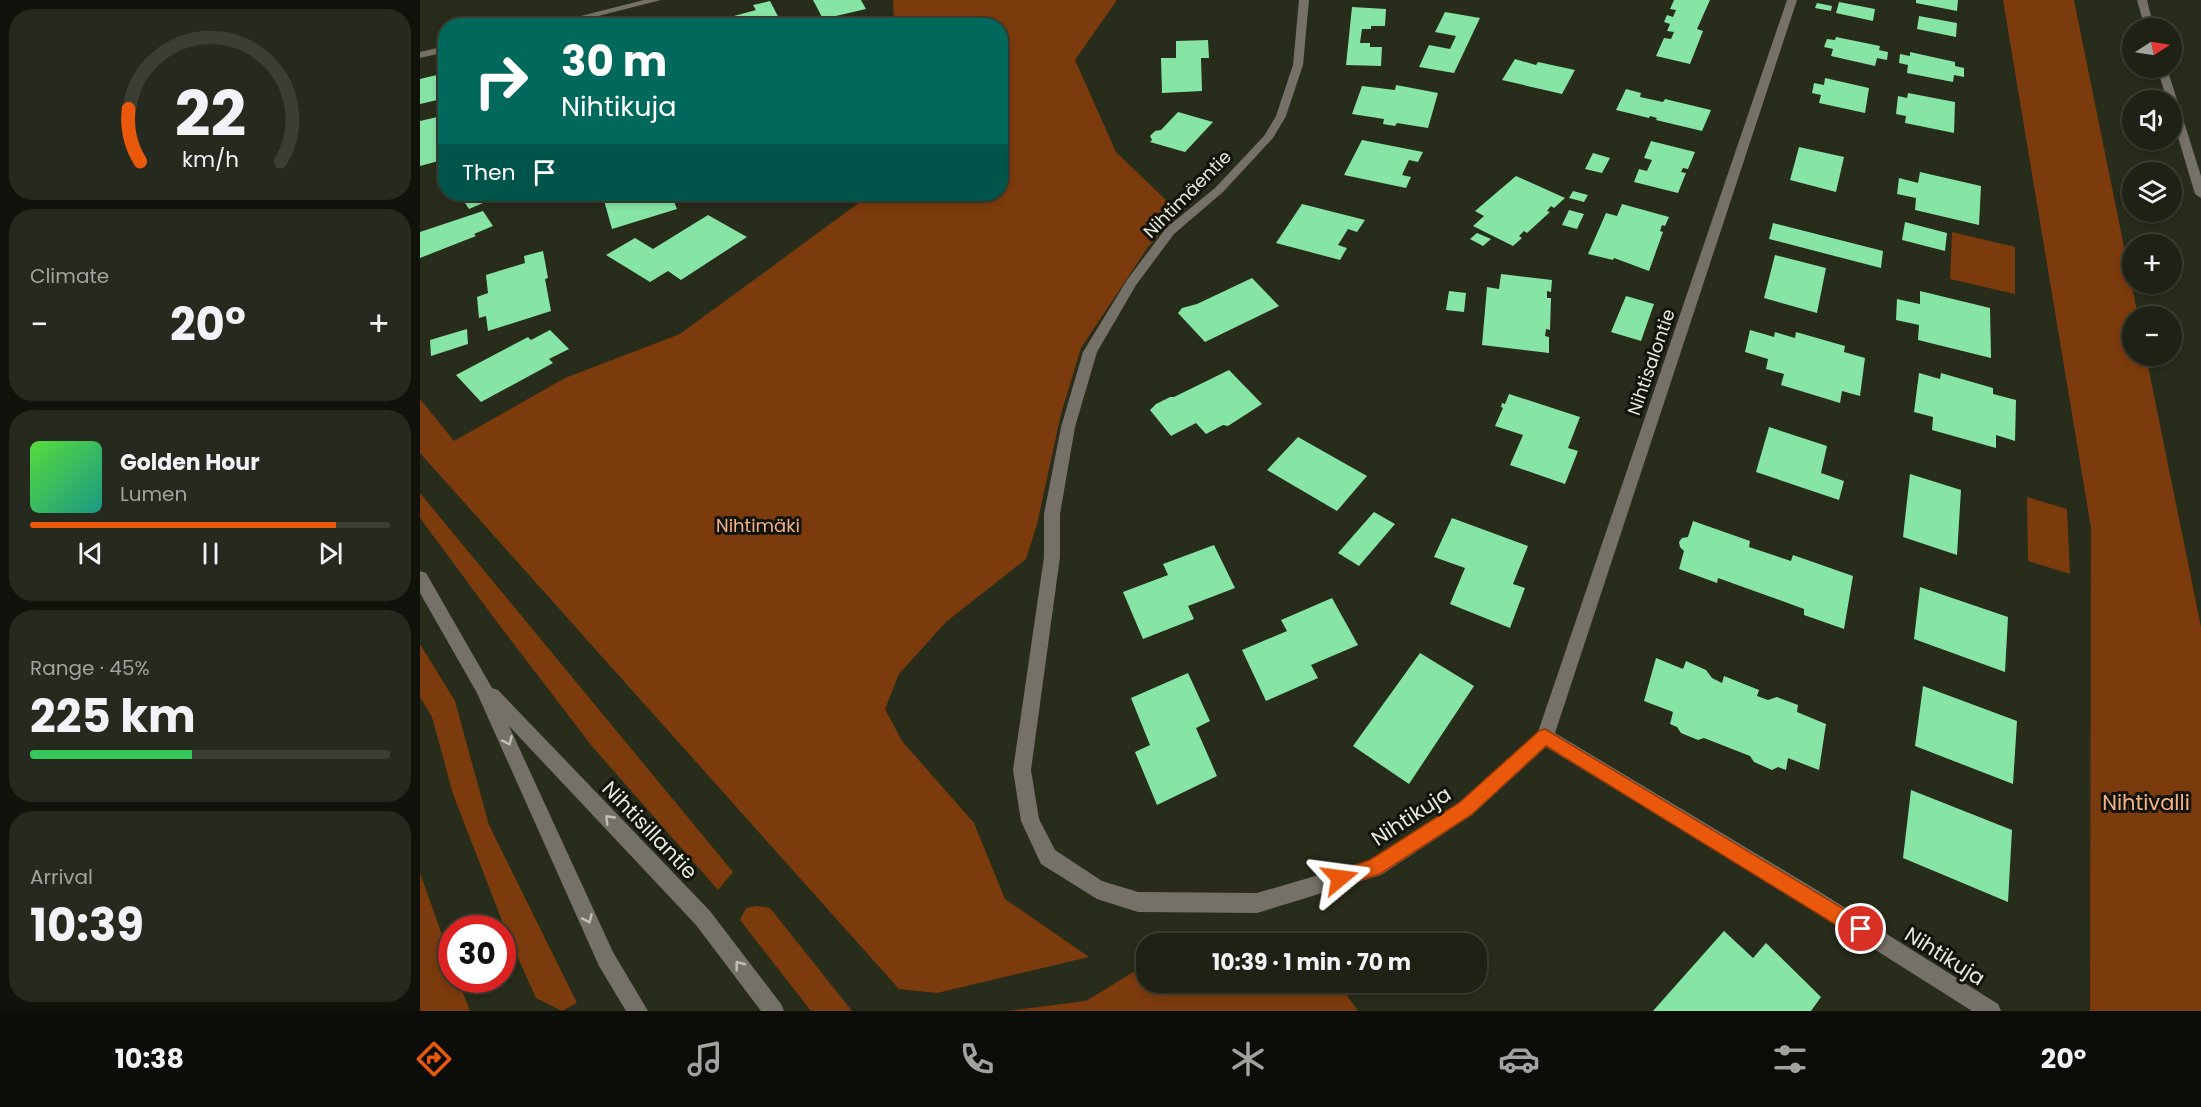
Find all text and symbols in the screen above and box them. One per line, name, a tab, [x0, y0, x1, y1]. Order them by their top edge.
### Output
north arrow	[2122, 18, 2182, 78]
map controls	[2122, 18, 2182, 366]
text: 30 m	[561, 32, 667, 91]
icon: right	[462, 42, 540, 120]
text: 22	[174, 70, 246, 158]
text: Nihtikuja	[561, 88, 677, 125]
button: sound	[2122, 90, 2182, 150]
text: km/h	[181, 144, 239, 175]
street label: Nihtimäentie	[1137, 144, 1237, 244]
icon: arrive	[528, 156, 561, 189]
text: Then	[462, 157, 516, 188]
button: layers	[2122, 162, 2182, 222]
button: +	[2122, 234, 2182, 294]
text: Climate	[30, 262, 109, 290]
text: 20°	[170, 293, 246, 356]
text: −	[30, 301, 48, 348]
text: +	[367, 301, 390, 348]
street label: Nihtisalontie	[1621, 306, 1681, 418]
button: −	[2122, 306, 2182, 366]
text: Golden Hour	[120, 447, 260, 478]
text: Lumen	[120, 480, 187, 508]
park label: Nihtimäki	[716, 513, 800, 538]
icon: previous	[74, 537, 107, 570]
icon: pause	[194, 537, 227, 570]
icon: next	[314, 537, 347, 570]
text: Range · 45%	[30, 654, 150, 682]
text: 225 km	[30, 685, 196, 748]
one-way arrow	[500, 735, 512, 746]
street label: Nihtisillantie	[596, 775, 704, 885]
street label: Nihtikuja	[1365, 779, 1457, 853]
park label: Nihtivalli	[2102, 788, 2190, 817]
one-way arrow	[605, 816, 616, 826]
position arrow	[1308, 846, 1372, 910]
text: Arrival	[30, 863, 93, 891]
text: 10:39	[30, 894, 144, 957]
pin	[1835, 903, 1886, 954]
one-way arrow	[581, 912, 593, 923]
icon: arrive	[1844, 912, 1877, 945]
speed limit sign: 30	[438, 915, 516, 993]
street label: Nihtikuja	[1899, 920, 1991, 992]
text: 10:39 · 1 min · 70 m	[1212, 947, 1411, 978]
one-way arrow	[735, 960, 746, 971]
icon: directions	[413, 1038, 455, 1080]
icon: music	[684, 1038, 726, 1080]
icon: phone	[956, 1038, 998, 1080]
icon: climate	[1227, 1038, 1269, 1080]
icon: car	[1498, 1038, 1540, 1080]
icon: filters	[1769, 1038, 1811, 1080]
text: 10:38	[115, 1040, 184, 1077]
text: 20°	[2041, 1040, 2086, 1077]

